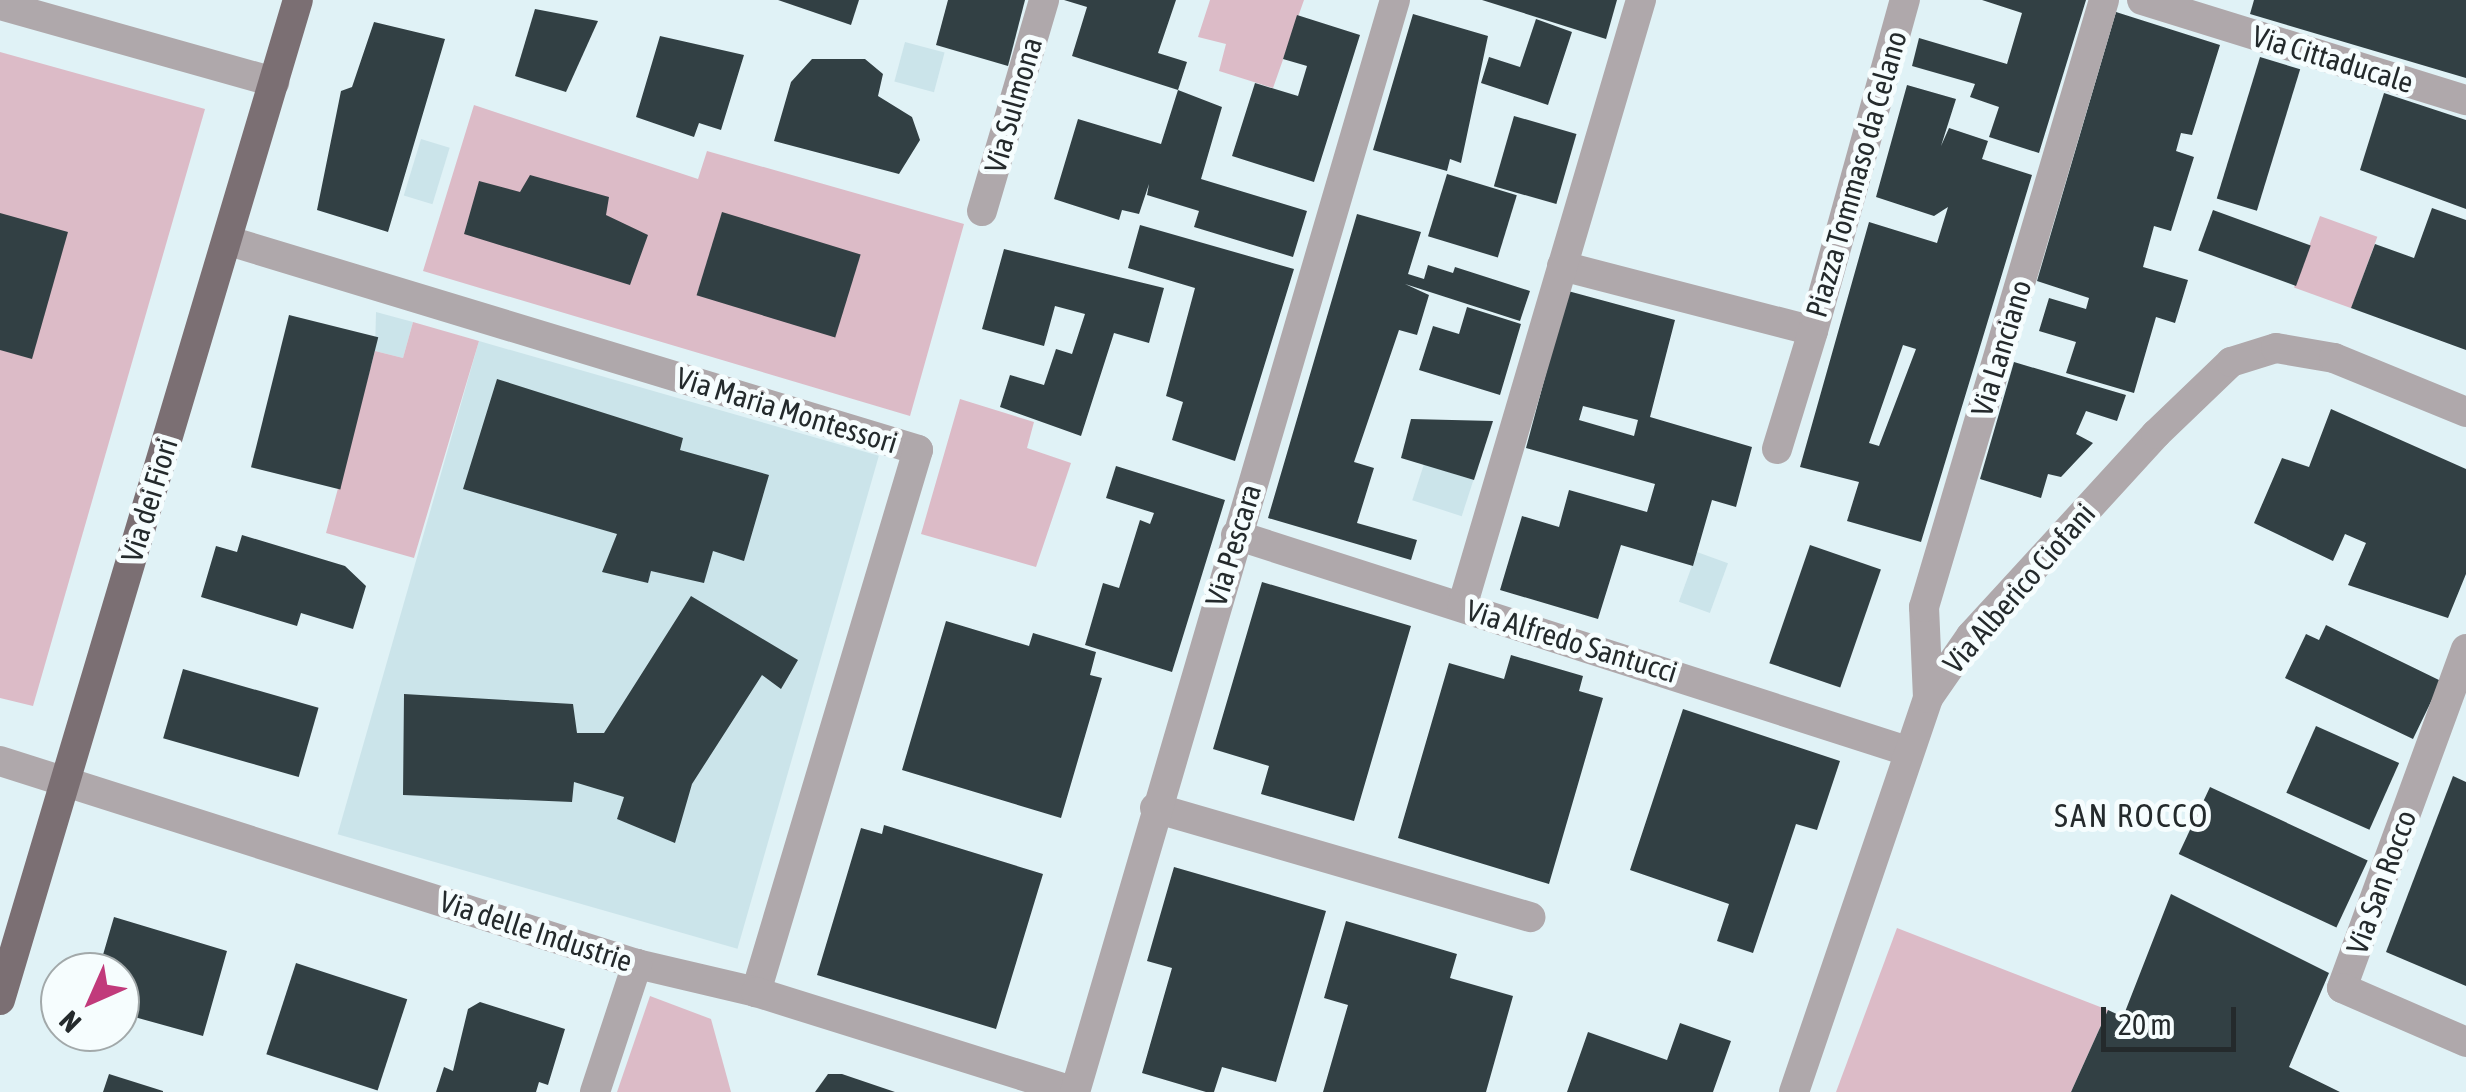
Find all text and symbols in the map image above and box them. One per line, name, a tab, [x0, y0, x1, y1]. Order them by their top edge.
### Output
street label: Via Cittaducale	[2248, 17, 2418, 101]
street label: Piazza Tommaso da Celano	[1798, 27, 1914, 321]
street label: Via Sulmona	[977, 33, 1049, 177]
street label: Via Lanciano	[1963, 276, 2039, 420]
street label: Via Maria Montessori	[672, 359, 902, 461]
street label: Via dei Fiori	[113, 434, 185, 566]
street label: Via Pescara	[1197, 480, 1269, 610]
street label: Via Alberico Ciofani	[1935, 496, 2103, 680]
street label: Via Alfredo Santucci	[1462, 592, 1682, 690]
district label: SAN ROCCO	[2054, 797, 2210, 835]
street label: Via San Rocco	[2338, 805, 2424, 959]
street label: Via delle Industrie	[435, 883, 637, 979]
north arrow	[40, 952, 140, 1052]
scale bar	[2106, 987, 2241, 1049]
text: N	[53, 1005, 87, 1039]
text: 20 m	[2118, 1007, 2172, 1041]

